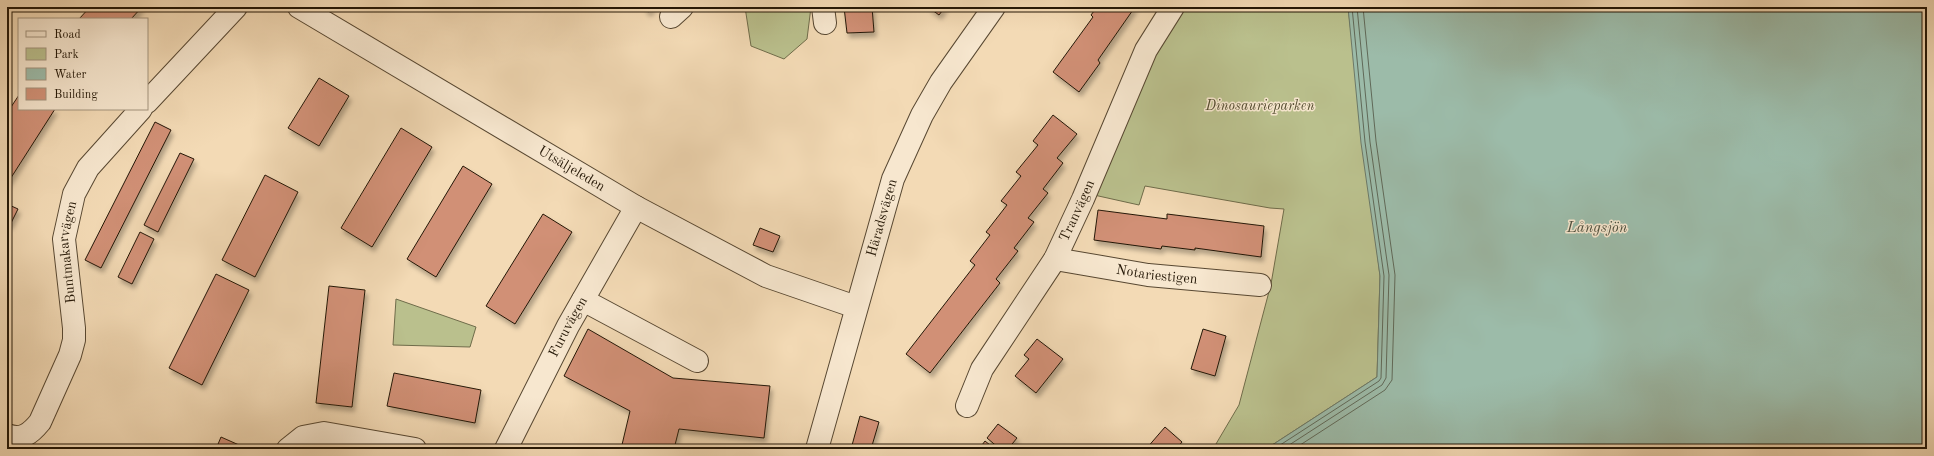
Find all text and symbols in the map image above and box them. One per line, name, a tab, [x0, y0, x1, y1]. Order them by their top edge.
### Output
legend	[18, 18, 148, 110]
text: Road	[54, 29, 81, 41]
text: Park	[54, 49, 79, 61]
text: Water	[54, 69, 87, 81]
text: Building	[54, 89, 98, 101]
park label: Dinosaurieparken	[1204, 99, 1315, 114]
street label: Utsäljeleden	[536, 144, 608, 194]
street label: Häradsvägen	[864, 177, 900, 258]
street label: Tranvägen	[1057, 178, 1097, 244]
street label: Buntmakarvägen	[57, 199, 79, 304]
water label: Långsjön	[1566, 221, 1628, 236]
street label: Notariestigen	[1115, 263, 1198, 286]
street label: Furuvägen	[547, 294, 590, 359]

